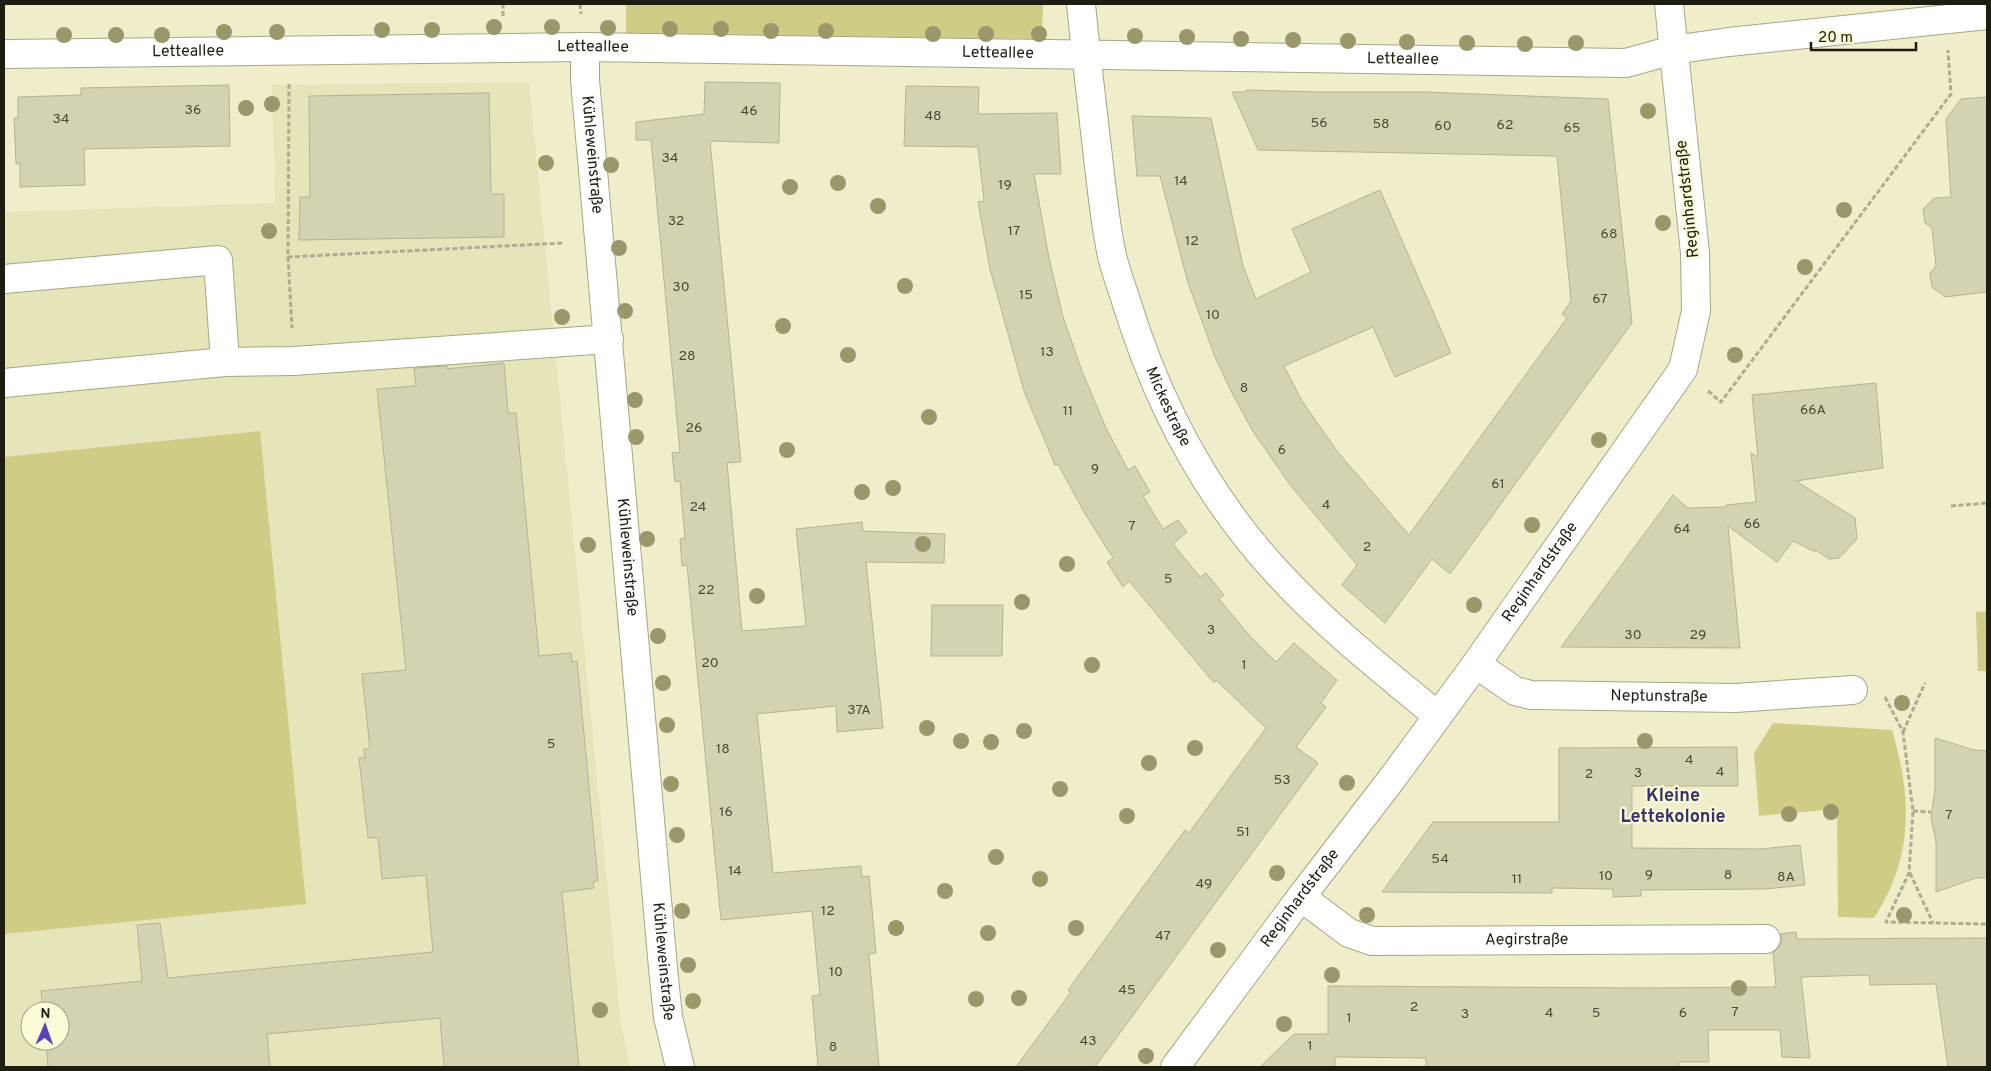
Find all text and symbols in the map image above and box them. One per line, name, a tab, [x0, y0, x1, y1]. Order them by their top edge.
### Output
scale bar	[1811, 20, 1916, 52]
text: 20 m	[1818, 29, 1853, 48]
street label: Letteallee	[557, 37, 629, 58]
street label: Letteallee	[152, 41, 224, 62]
street label: Letteallee	[962, 43, 1034, 64]
street label: Letteallee	[1367, 49, 1439, 70]
street label: Kühleweinstraße	[576, 95, 607, 215]
house number: 36	[185, 102, 201, 119]
house number: 46	[740, 103, 758, 120]
house number: 48	[924, 108, 942, 125]
house number: 34	[52, 111, 70, 128]
house number: 56	[1310, 115, 1328, 132]
house number: 58	[1372, 116, 1390, 133]
house number: 62	[1497, 117, 1513, 134]
house number: 60	[1434, 118, 1452, 135]
house number: 65	[1563, 120, 1581, 137]
street label: Reginhardstraße	[1672, 139, 1704, 259]
house number: 34	[661, 150, 679, 167]
house number: 14	[1174, 173, 1188, 190]
house number: 19	[998, 177, 1012, 194]
house number: 32	[668, 213, 684, 230]
house number: 17	[1008, 223, 1020, 240]
house number: 68	[1601, 226, 1617, 243]
house number: 12	[1185, 233, 1199, 250]
house number: 30	[672, 279, 690, 296]
house number: 15	[1019, 287, 1033, 304]
house number: 67	[1592, 291, 1608, 308]
house number: 10	[1206, 307, 1220, 324]
house number: 13	[1040, 344, 1054, 361]
house number: 28	[678, 348, 696, 365]
street label: Mickestraße	[1140, 364, 1195, 450]
house number: 8	[1240, 380, 1248, 397]
house number: 66A	[1800, 402, 1826, 419]
house number: 11	[1063, 403, 1073, 420]
house number: 26	[686, 420, 702, 437]
house number: 6	[1278, 442, 1286, 459]
house number: 9	[1091, 461, 1099, 478]
house number: 61	[1491, 476, 1505, 493]
street label: Kühleweinstraße	[612, 497, 642, 617]
house number: 4	[1322, 497, 1330, 514]
house number: 24	[689, 499, 707, 516]
house number: 66	[1744, 516, 1760, 533]
house number: 7	[1128, 518, 1136, 535]
street label: Reginhardstraße	[1498, 518, 1583, 627]
house number: 64	[1673, 521, 1691, 538]
house number: 2	[1363, 539, 1371, 556]
house number: 5	[1164, 571, 1172, 588]
house number: 22	[697, 582, 715, 599]
house number: 3	[1207, 622, 1215, 639]
house number: 30	[1624, 627, 1642, 644]
house number: 29	[1690, 627, 1706, 644]
house number: 20	[701, 655, 719, 672]
house number: 1	[1241, 657, 1247, 674]
street label: Neptunstraße	[1610, 686, 1708, 708]
house number: 37A	[847, 702, 871, 719]
house number: 5	[547, 736, 555, 753]
house number: 18	[716, 741, 730, 758]
house number: 4	[1685, 752, 1693, 769]
house number: 4	[1716, 764, 1724, 781]
house number: 3	[1634, 765, 1642, 782]
house number: 2	[1585, 766, 1593, 783]
house number: 53	[1273, 772, 1291, 789]
district label: Kleine Lettekolonie	[1620, 785, 1726, 829]
house number: 16	[719, 804, 733, 821]
house number: 7	[1945, 807, 1953, 824]
house number: 51	[1236, 824, 1250, 841]
street label: Reginhardstraße	[1257, 845, 1344, 952]
house number: 54	[1431, 851, 1449, 868]
house number: 14	[728, 863, 742, 880]
house number: 9	[1645, 867, 1653, 884]
house number: 8	[1724, 867, 1732, 884]
house number: 10	[1599, 868, 1613, 885]
house number: 8A	[1777, 869, 1795, 886]
house number: 11	[1512, 871, 1522, 888]
house number: 49	[1196, 876, 1212, 893]
street label: Kühleweinstraße	[647, 902, 678, 1022]
house number: 12	[821, 903, 835, 920]
house number: 47	[1155, 928, 1171, 945]
street label: Aegirstraße	[1485, 930, 1568, 950]
house number: 10	[829, 964, 843, 981]
house number: 45	[1118, 982, 1136, 999]
house number: 2	[1410, 999, 1418, 1016]
north arrow	[20, 1001, 70, 1051]
house number: 7	[1731, 1004, 1739, 1021]
house number: 4	[1545, 1005, 1553, 1022]
house number: 5	[1592, 1005, 1600, 1022]
house number: 6	[1679, 1005, 1687, 1022]
text: N	[40, 1006, 51, 1023]
house number: 3	[1461, 1006, 1469, 1023]
house number: 1	[1346, 1010, 1352, 1027]
house number: 43	[1079, 1033, 1097, 1050]
house number: 1	[1307, 1038, 1313, 1055]
house number: 8	[829, 1039, 837, 1056]

